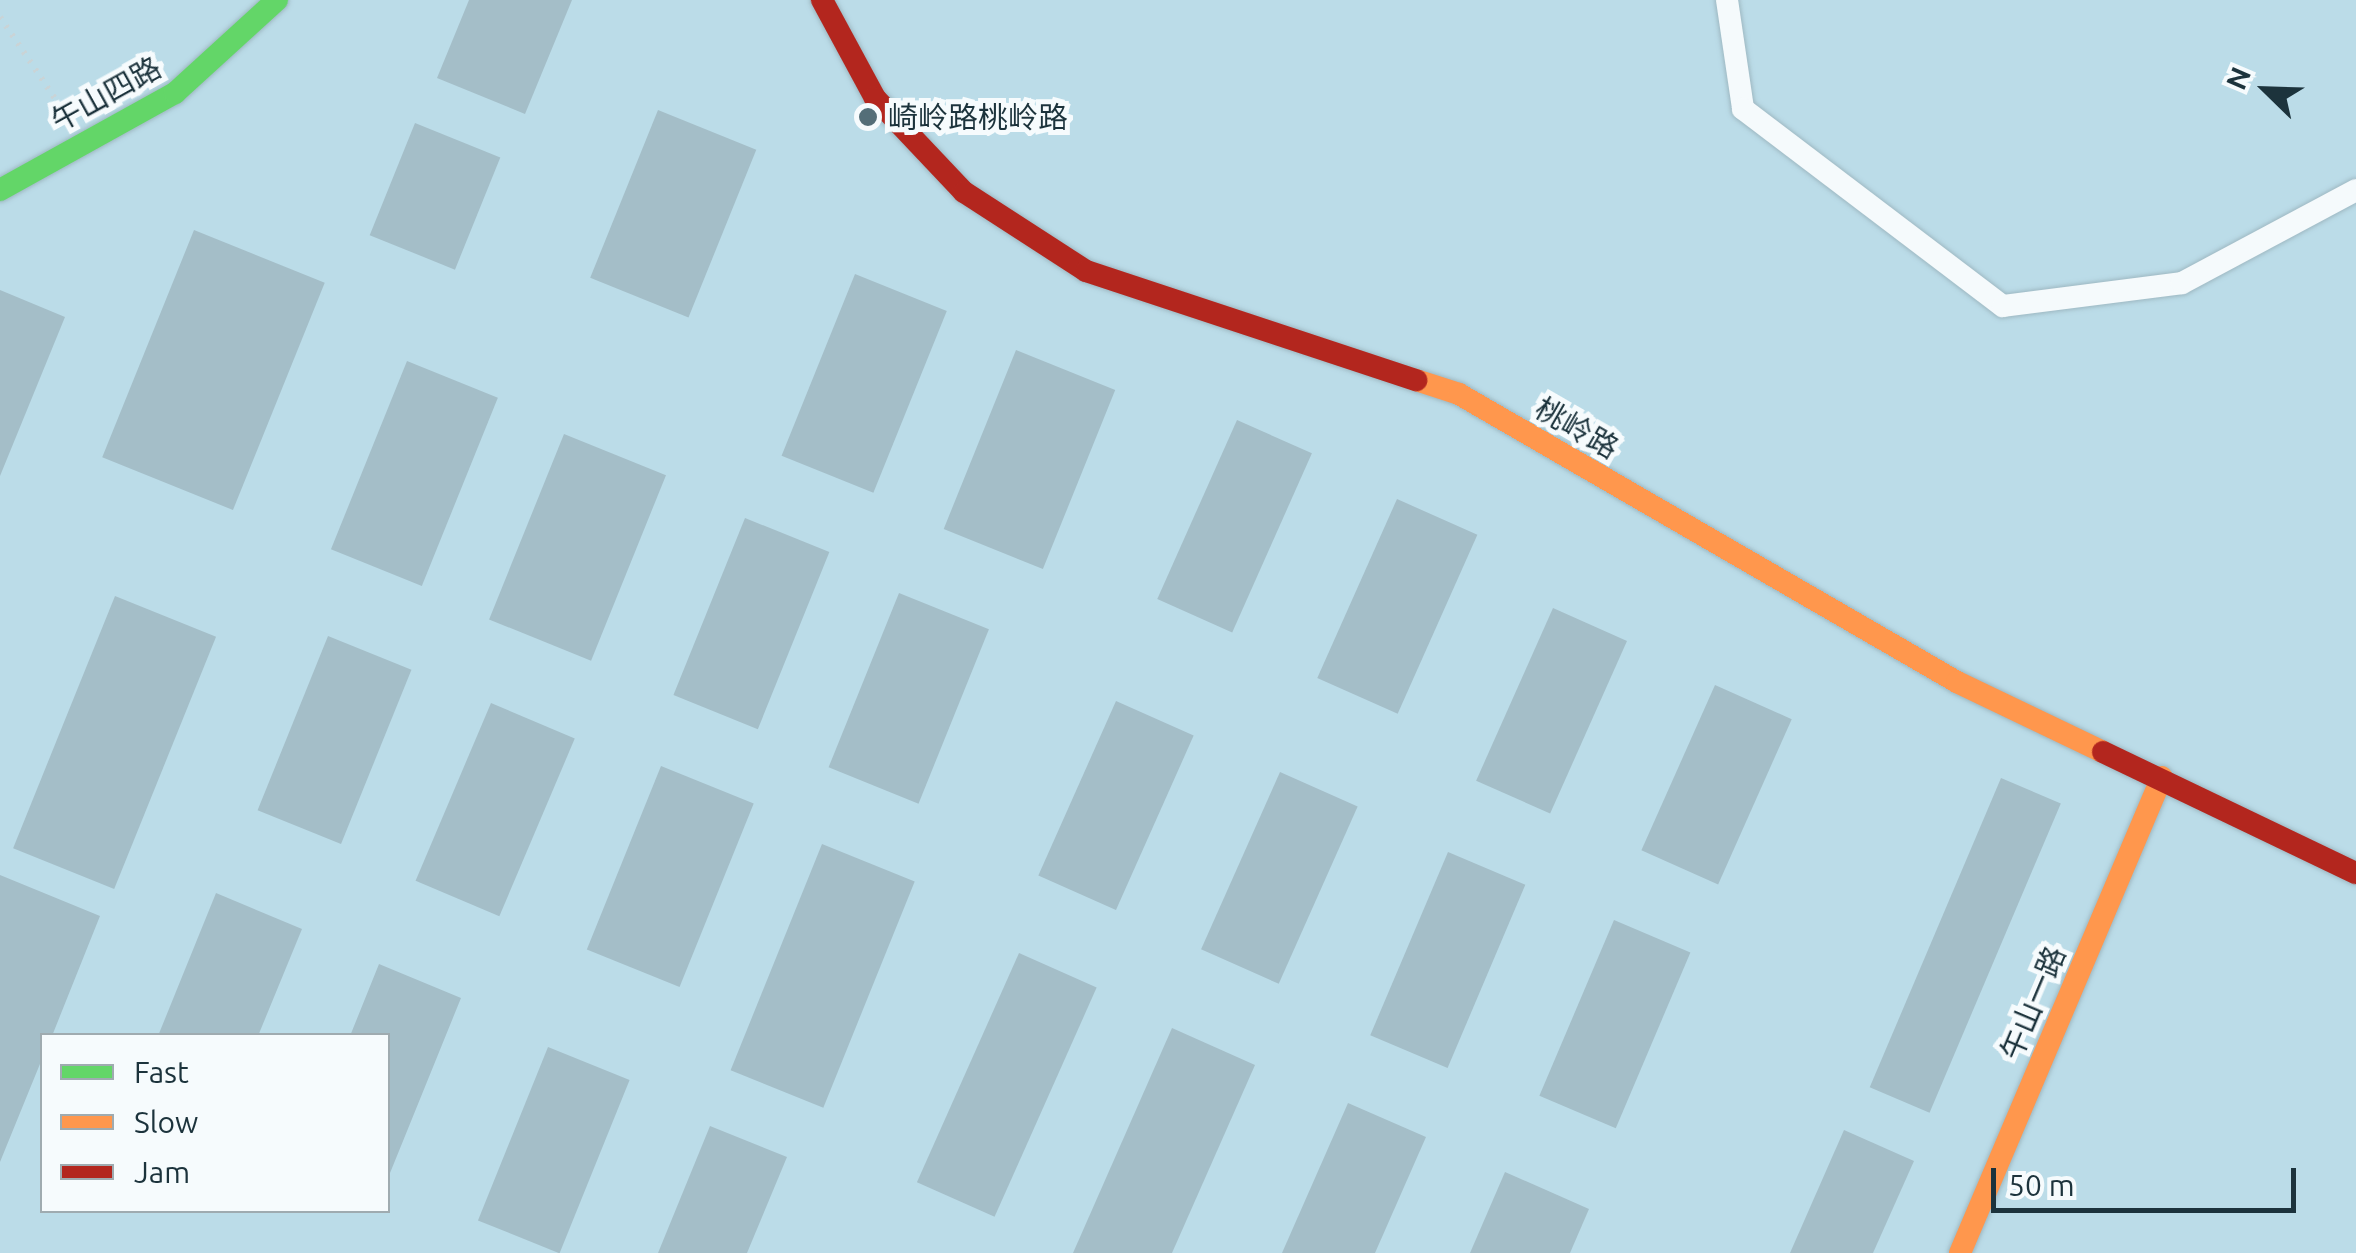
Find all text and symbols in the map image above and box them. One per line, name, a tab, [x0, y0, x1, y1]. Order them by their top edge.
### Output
north arrow	[2216, 40, 2316, 140]
street label: 午山四路	[45, 49, 167, 139]
text: N	[2220, 62, 2256, 94]
place label: 崎岭路桃岭路	[888, 99, 1068, 135]
marker: 崎岭路桃岭路	[857, 106, 879, 128]
street label: 桃岭路	[1529, 390, 1625, 466]
street label: 午山一路	[1993, 941, 2073, 1065]
legend	[40, 1033, 390, 1213]
text: Fast	[134, 1055, 189, 1089]
text: Slow	[134, 1105, 198, 1139]
scale bar	[1996, 1148, 2301, 1210]
text: Jam	[134, 1155, 190, 1189]
text: 50 m	[2008, 1168, 2075, 1202]

